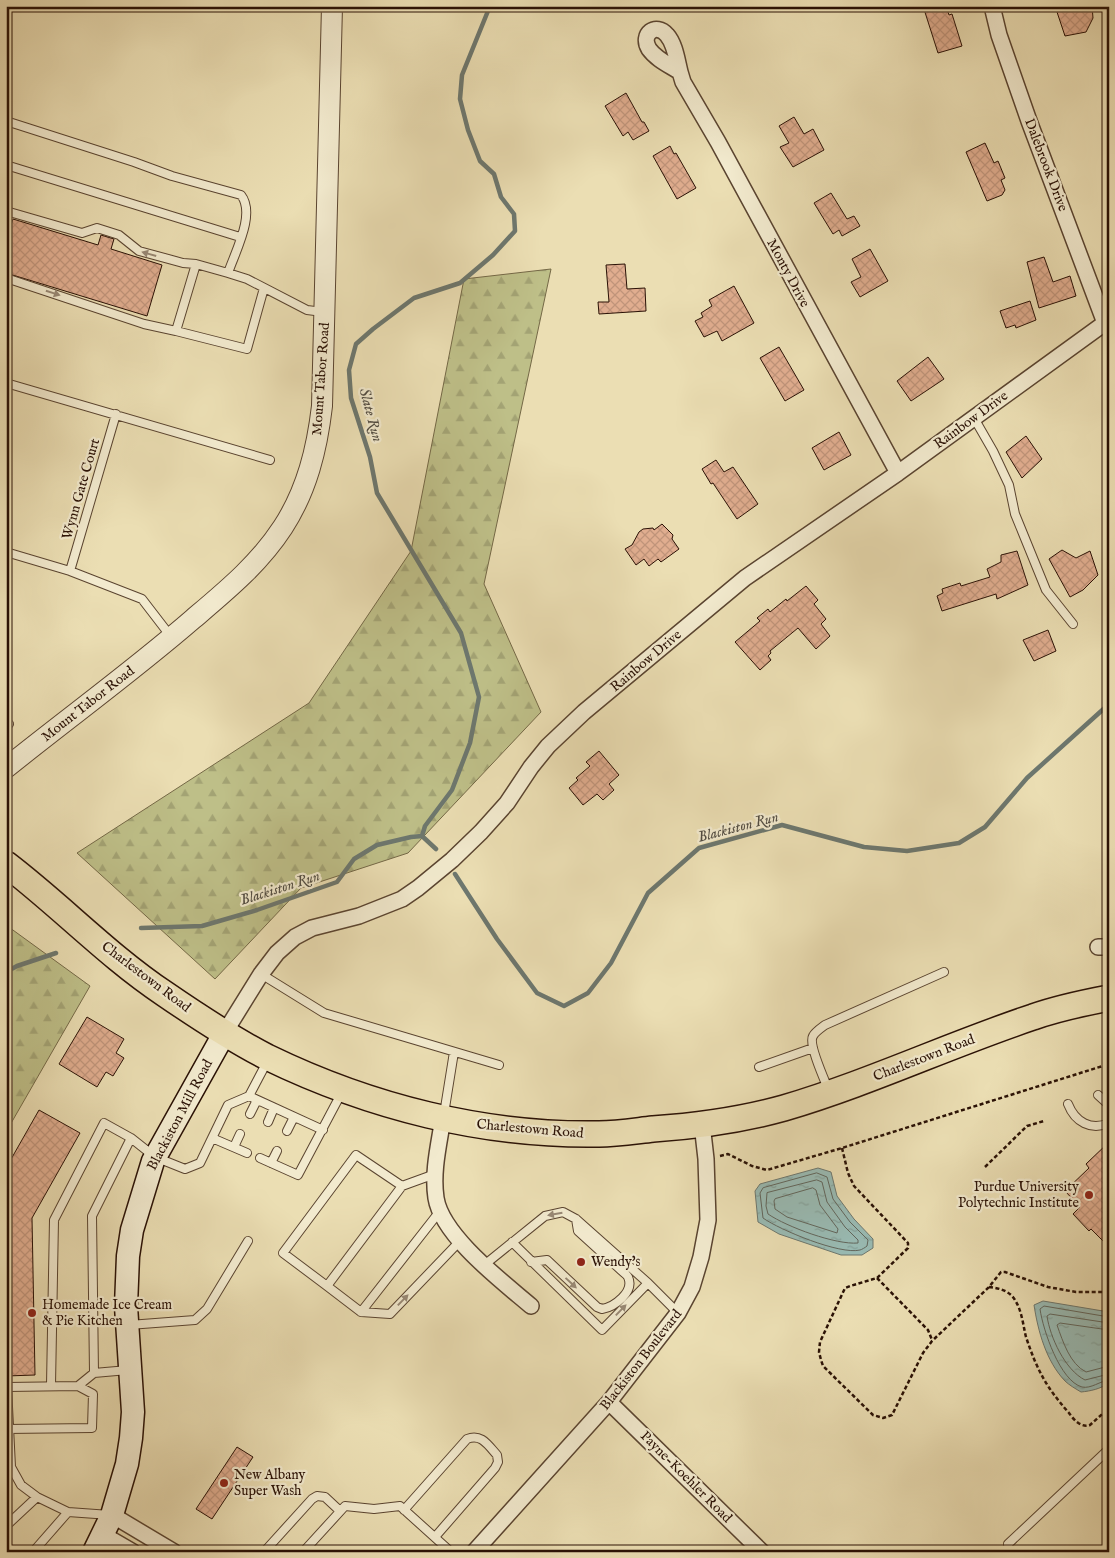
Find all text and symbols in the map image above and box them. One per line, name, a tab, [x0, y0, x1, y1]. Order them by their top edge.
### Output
street label: Dalebrook Drive	[1020, 116, 1072, 215]
street label: Monty Drive	[762, 236, 814, 311]
one-way arrow	[141, 249, 156, 257]
one-way arrow	[45, 290, 60, 297]
street label: Mount Tabor Road	[308, 321, 334, 436]
water label: Slate Run	[355, 386, 387, 444]
street label: Rainbow Drive	[930, 387, 1012, 453]
street label: Wynn Gate Court	[58, 436, 104, 542]
street label: Rainbow Drive	[607, 626, 686, 696]
street label: Mount Tabor Road	[38, 662, 139, 746]
water label: Blackiston Run	[696, 807, 780, 847]
water label: Blackiston Run	[238, 866, 322, 910]
street label: Charlestown Road	[98, 938, 195, 1017]
street label: Charlestown Road	[871, 1030, 978, 1086]
street label: Blackiston Mill Road	[143, 1056, 217, 1174]
street label: Charlestown Road	[476, 1115, 585, 1143]
place label: Purdue University Polytechnic Institute	[958, 1178, 1080, 1212]
marker: Purdue University Polytechnic Institute	[1083, 1189, 1095, 1201]
one-way arrow	[546, 1210, 562, 1218]
place label: Wendy's	[591, 1253, 641, 1271]
marker: Wendy's	[575, 1256, 587, 1268]
one-way arrow	[565, 1277, 577, 1289]
one-way arrow	[397, 1294, 409, 1306]
place label: Homemade Ice Cream & Pie Kitchen	[42, 1296, 172, 1330]
one-way arrow	[615, 1304, 627, 1316]
street label: Blackiston Boulevard	[596, 1306, 686, 1414]
marker: Homemade Ice Cream & Pie Kitchen	[26, 1307, 38, 1319]
street label: Payne-Koehler Road	[636, 1427, 736, 1527]
place label: New Albany Super Wash	[234, 1466, 306, 1500]
marker: New Albany Super Wash	[218, 1477, 230, 1489]

